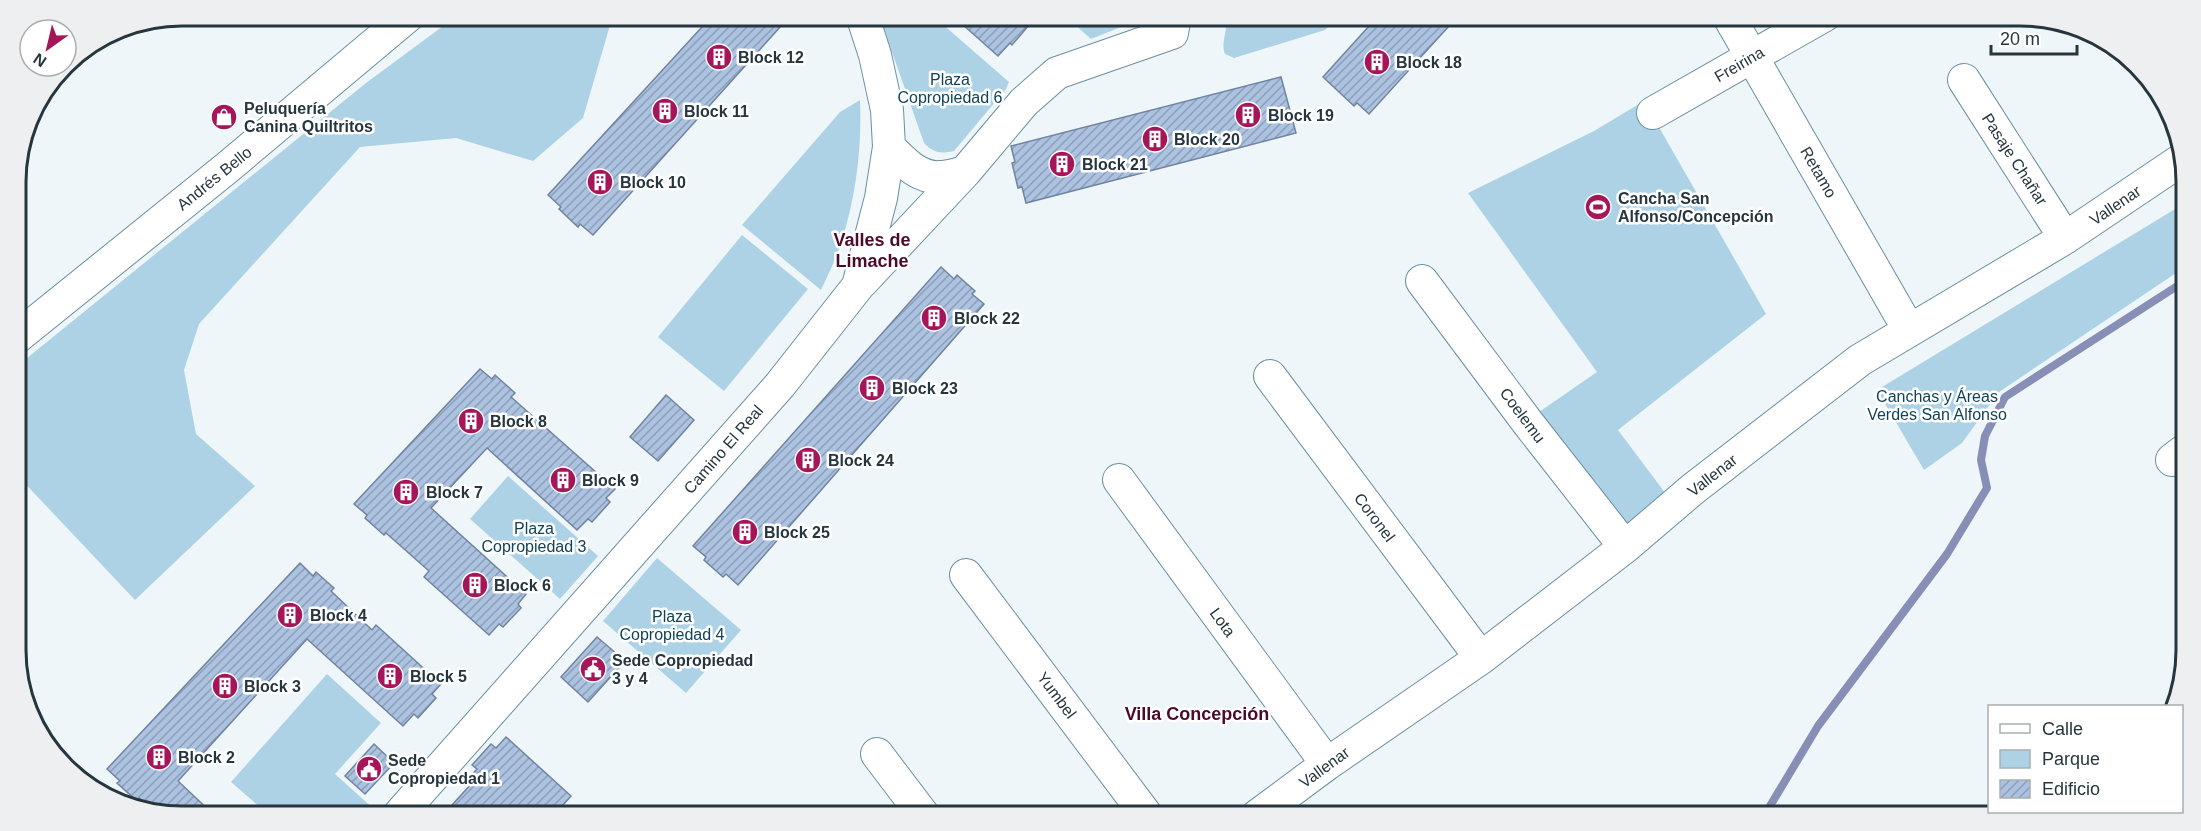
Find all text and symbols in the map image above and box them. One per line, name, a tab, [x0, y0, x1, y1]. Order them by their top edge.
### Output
north arrow	[18, 18, 78, 78]
scale bar	[1991, 18, 2076, 56]
text: 20 m	[2000, 29, 2040, 49]
building icon: Block 12	[704, 42, 734, 72]
street label: Freirina	[1712, 43, 1767, 85]
building icon: Block 18	[1362, 47, 1392, 77]
place label: Block 12	[738, 49, 804, 66]
text: N	[30, 50, 49, 70]
place label: Block 18	[1396, 54, 1462, 71]
park label: Plaza Copropiedad 6	[898, 71, 1003, 106]
building icon: Block 11	[650, 96, 680, 126]
place label: Peluquería Canina Quiltritos	[244, 100, 373, 135]
building icon: Block 19	[1233, 100, 1263, 130]
shop icon: Peluquería Canina Quiltritos	[209, 102, 239, 132]
place label: Block 11	[684, 103, 749, 120]
place label: Block 19	[1268, 107, 1334, 124]
street label: Pasaje Chañar	[1979, 110, 2051, 209]
building icon: Block 20	[1140, 124, 1170, 154]
place label: Block 20	[1174, 131, 1240, 148]
street label: Andrés Bello	[174, 143, 255, 214]
street label: Retamo	[1797, 144, 1840, 201]
building icon: Block 21	[1047, 149, 1077, 179]
place label: Block 21	[1082, 156, 1148, 173]
building icon: Block 10	[585, 167, 615, 197]
place label: Block 10	[620, 174, 686, 191]
street label: Vallenar	[2087, 182, 2144, 229]
place label: Cancha San Alfonso/Concepción	[1618, 190, 1774, 225]
sports icon: Cancha San Alfonso/Concepción	[1583, 192, 1613, 222]
district label: Valles de Limache	[833, 230, 911, 271]
building icon: Block 22	[919, 303, 949, 333]
place label: Block 22	[954, 310, 1020, 327]
building icon: Block 23	[857, 373, 887, 403]
place label: Block 23	[892, 380, 958, 397]
street label: Coelemu	[1497, 385, 1549, 446]
park label: Canchas y Áreas Verdes San Alfonso	[1867, 387, 2007, 423]
street label: Camino El Real	[680, 402, 766, 497]
building icon: Block 8	[456, 406, 486, 436]
place label: Block 8	[490, 413, 547, 430]
building icon: Block 24	[793, 445, 823, 475]
street label: Vallenar	[1684, 451, 1741, 500]
place label: Block 24	[828, 452, 894, 469]
building icon: Block 9	[548, 465, 578, 495]
place label: Block 9	[582, 472, 639, 489]
building icon: Block 7	[391, 477, 421, 507]
place label: Block 7	[426, 484, 483, 501]
street label: Coronel	[1351, 490, 1398, 545]
building icon: Block 25	[730, 517, 760, 547]
park label: Plaza Copropiedad 3	[482, 520, 587, 555]
place label: Block 25	[764, 524, 830, 541]
building icon: Block 6	[460, 570, 490, 600]
place label: Block 6	[494, 577, 551, 594]
building icon: Block 4	[275, 600, 305, 630]
street label: Lota	[1207, 605, 1239, 640]
place label: Block 4	[310, 607, 367, 624]
park label: Plaza Copropiedad 4	[620, 608, 725, 643]
place label: Sede Copropiedad 3 y 4	[612, 652, 753, 687]
public building icon: Sede Copropiedad 3 y 4	[578, 654, 608, 684]
building icon: Block 5	[375, 661, 405, 691]
place label: Block 5	[410, 668, 467, 685]
street label: Yumbel	[1034, 669, 1079, 722]
building icon: Block 3	[210, 671, 240, 701]
place label: Block 3	[244, 678, 301, 695]
district label: Villa Concepción	[1125, 704, 1269, 724]
legend	[1988, 705, 2183, 813]
text: Calle	[2042, 719, 2083, 739]
building icon: Block 2	[144, 742, 174, 772]
street label: Vallenar	[1296, 743, 1353, 791]
place label: Block 2	[178, 749, 235, 766]
text: Parque	[2042, 749, 2100, 769]
place label: Sede Copropiedad 1	[388, 752, 500, 787]
public building icon: Sede Copropiedad 1	[354, 754, 384, 784]
text: Edificio	[2042, 779, 2100, 799]

